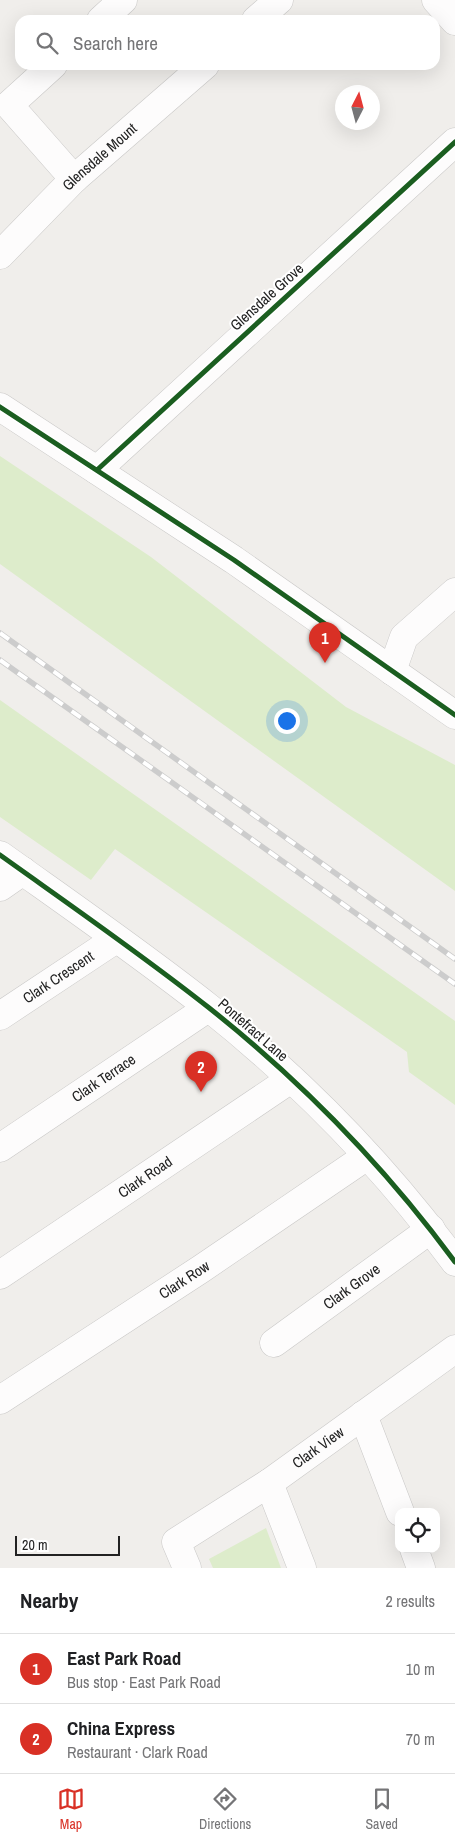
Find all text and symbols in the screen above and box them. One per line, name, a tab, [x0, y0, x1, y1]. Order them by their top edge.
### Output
search box	[15, 15, 440, 70]
icon: search	[33, 29, 61, 57]
text: Search here	[73, 30, 158, 56]
north arrow	[335, 85, 380, 130]
street label: Glensdale Mount	[57, 118, 142, 195]
street label: Glensdale Grove	[225, 258, 308, 335]
pin: 1	[309, 622, 341, 663]
your location	[274, 708, 300, 734]
street label: Clark Crescent	[18, 945, 98, 1008]
street label: Pontefract Lane	[214, 993, 293, 1066]
street label: Clark Terrace	[67, 1049, 140, 1107]
pin: 2	[185, 1051, 217, 1092]
street label: Clark Road	[113, 1151, 176, 1203]
street label: Clark Row	[155, 1255, 214, 1304]
street label: Clark Grove	[319, 1258, 384, 1314]
street label: Clark View	[288, 1421, 348, 1473]
map controls	[395, 1508, 440, 1553]
button: locate	[395, 1508, 440, 1553]
scale bar	[15, 1533, 120, 1556]
text: 20 m	[22, 1536, 48, 1554]
text: Nearby	[20, 1586, 78, 1615]
text: 2 results	[385, 1590, 435, 1612]
text: East Park Road	[67, 1645, 181, 1671]
text: 1	[32, 1658, 40, 1680]
text: 10 m	[406, 1658, 435, 1680]
text: Bus stop · East Park Road	[67, 1671, 221, 1693]
text: China Express	[67, 1715, 175, 1741]
text: 2	[32, 1728, 40, 1750]
text: 70 m	[406, 1728, 435, 1750]
text: Restaurant · Clark Road	[67, 1741, 208, 1763]
tab: Map	[57, 1785, 85, 1833]
tab: Directions	[199, 1785, 251, 1833]
tab: Saved	[365, 1785, 398, 1833]

